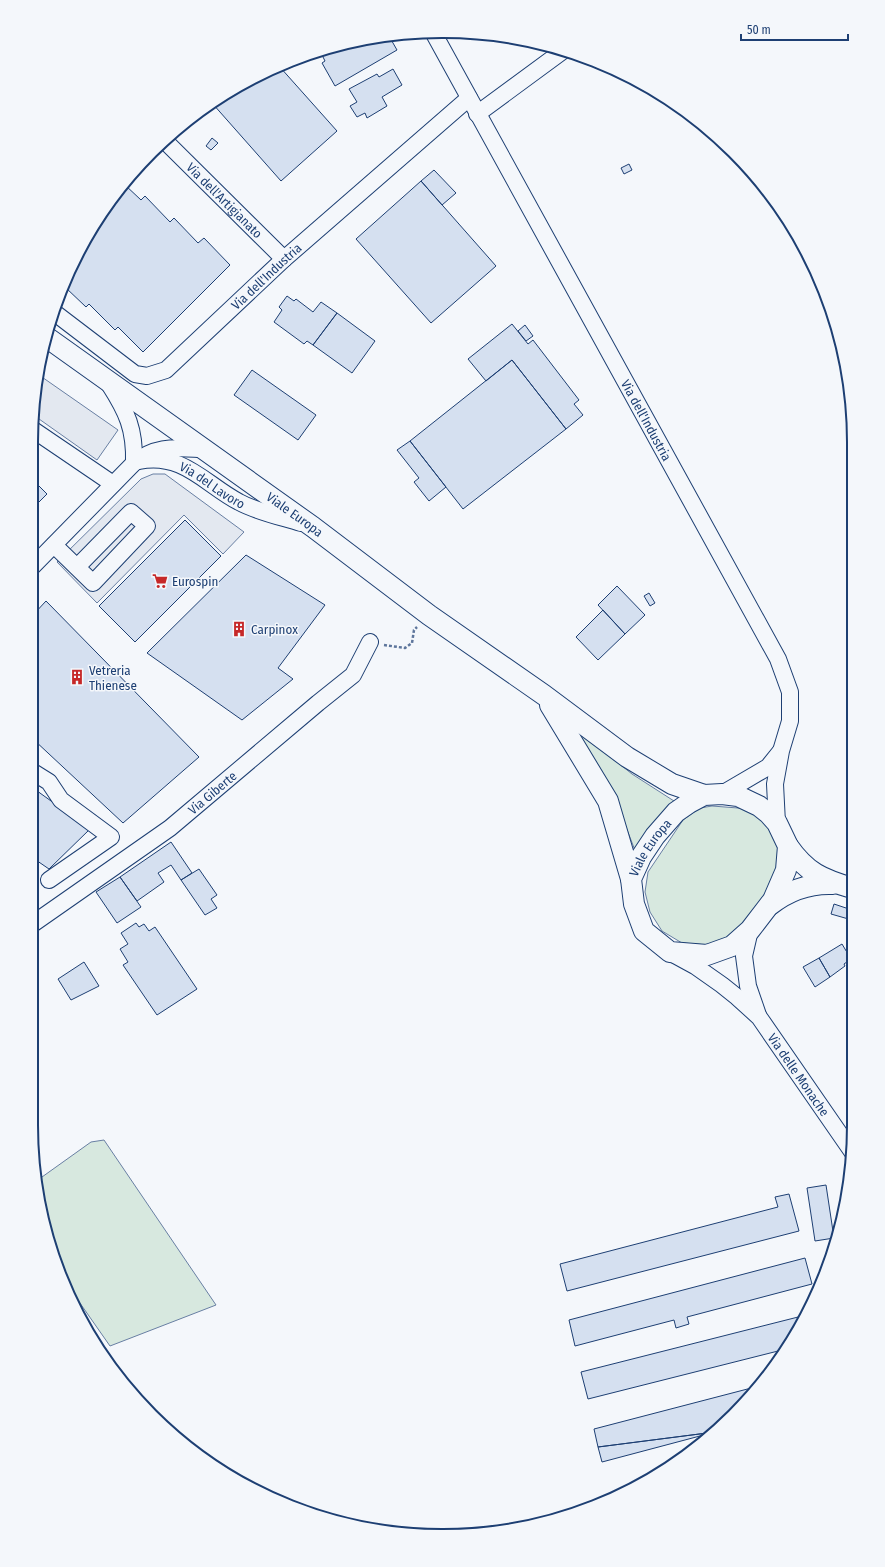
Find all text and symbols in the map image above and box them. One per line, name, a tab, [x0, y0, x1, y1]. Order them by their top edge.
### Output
scale bar	[741, 16, 848, 42]
text: 50 m	[747, 23, 771, 37]
street label: Via dell'Artigianato	[183, 160, 265, 241]
street label: Via dell'Industria	[228, 240, 305, 313]
street label: Via dell'Industria	[618, 377, 674, 463]
street label: Via del Lavoro	[177, 459, 247, 512]
street label: Viale Europa	[264, 489, 326, 540]
supermarket icon: Eurospin	[151, 572, 169, 590]
place label: Eurospin	[172, 574, 218, 589]
building icon: Carpinox	[230, 620, 248, 638]
place label: Carpinox	[251, 622, 298, 637]
place label: Vetreria Thienese	[89, 663, 137, 693]
building icon: Vetreria Thienese	[68, 668, 86, 686]
street label: Via Giberte	[185, 768, 240, 817]
street label: Viale Europa	[626, 816, 674, 879]
street label: Via delle Monache	[765, 1031, 832, 1119]

